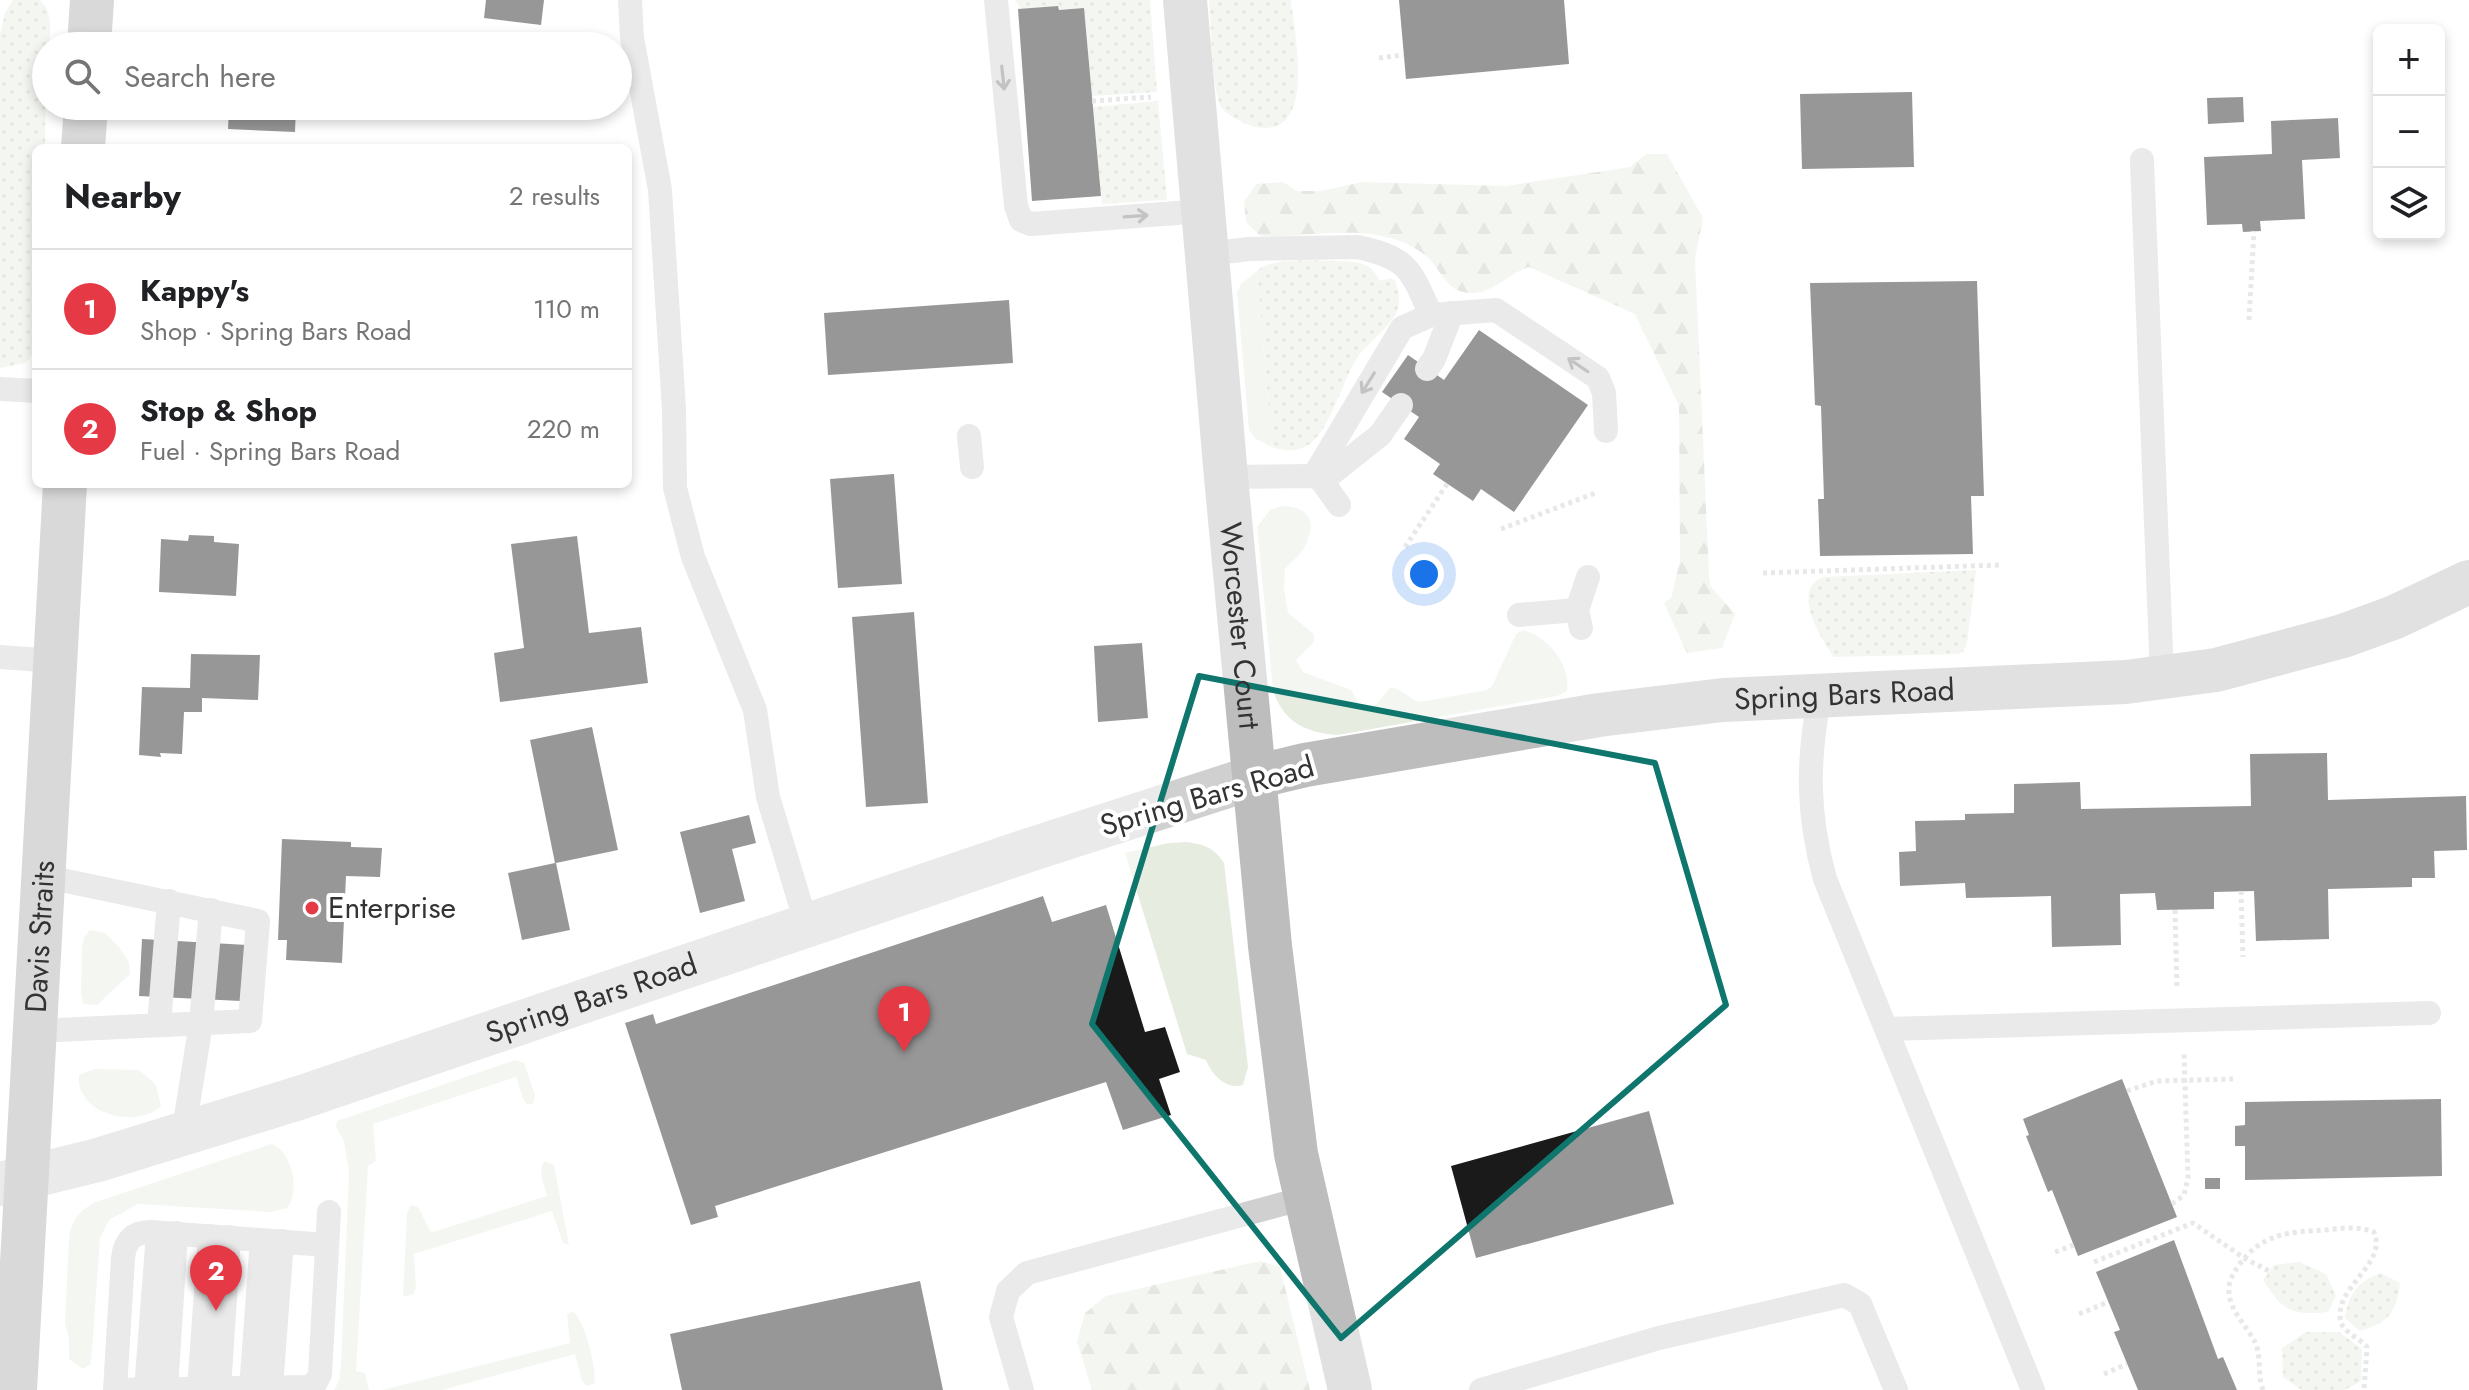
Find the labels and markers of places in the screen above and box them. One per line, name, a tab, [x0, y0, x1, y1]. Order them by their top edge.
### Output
place label: Enterprise	[328, 886, 456, 929]
marker: Enterprise	[303, 899, 321, 917]
pin: 1	[878, 986, 930, 1052]
pin: 2	[190, 1245, 242, 1311]

